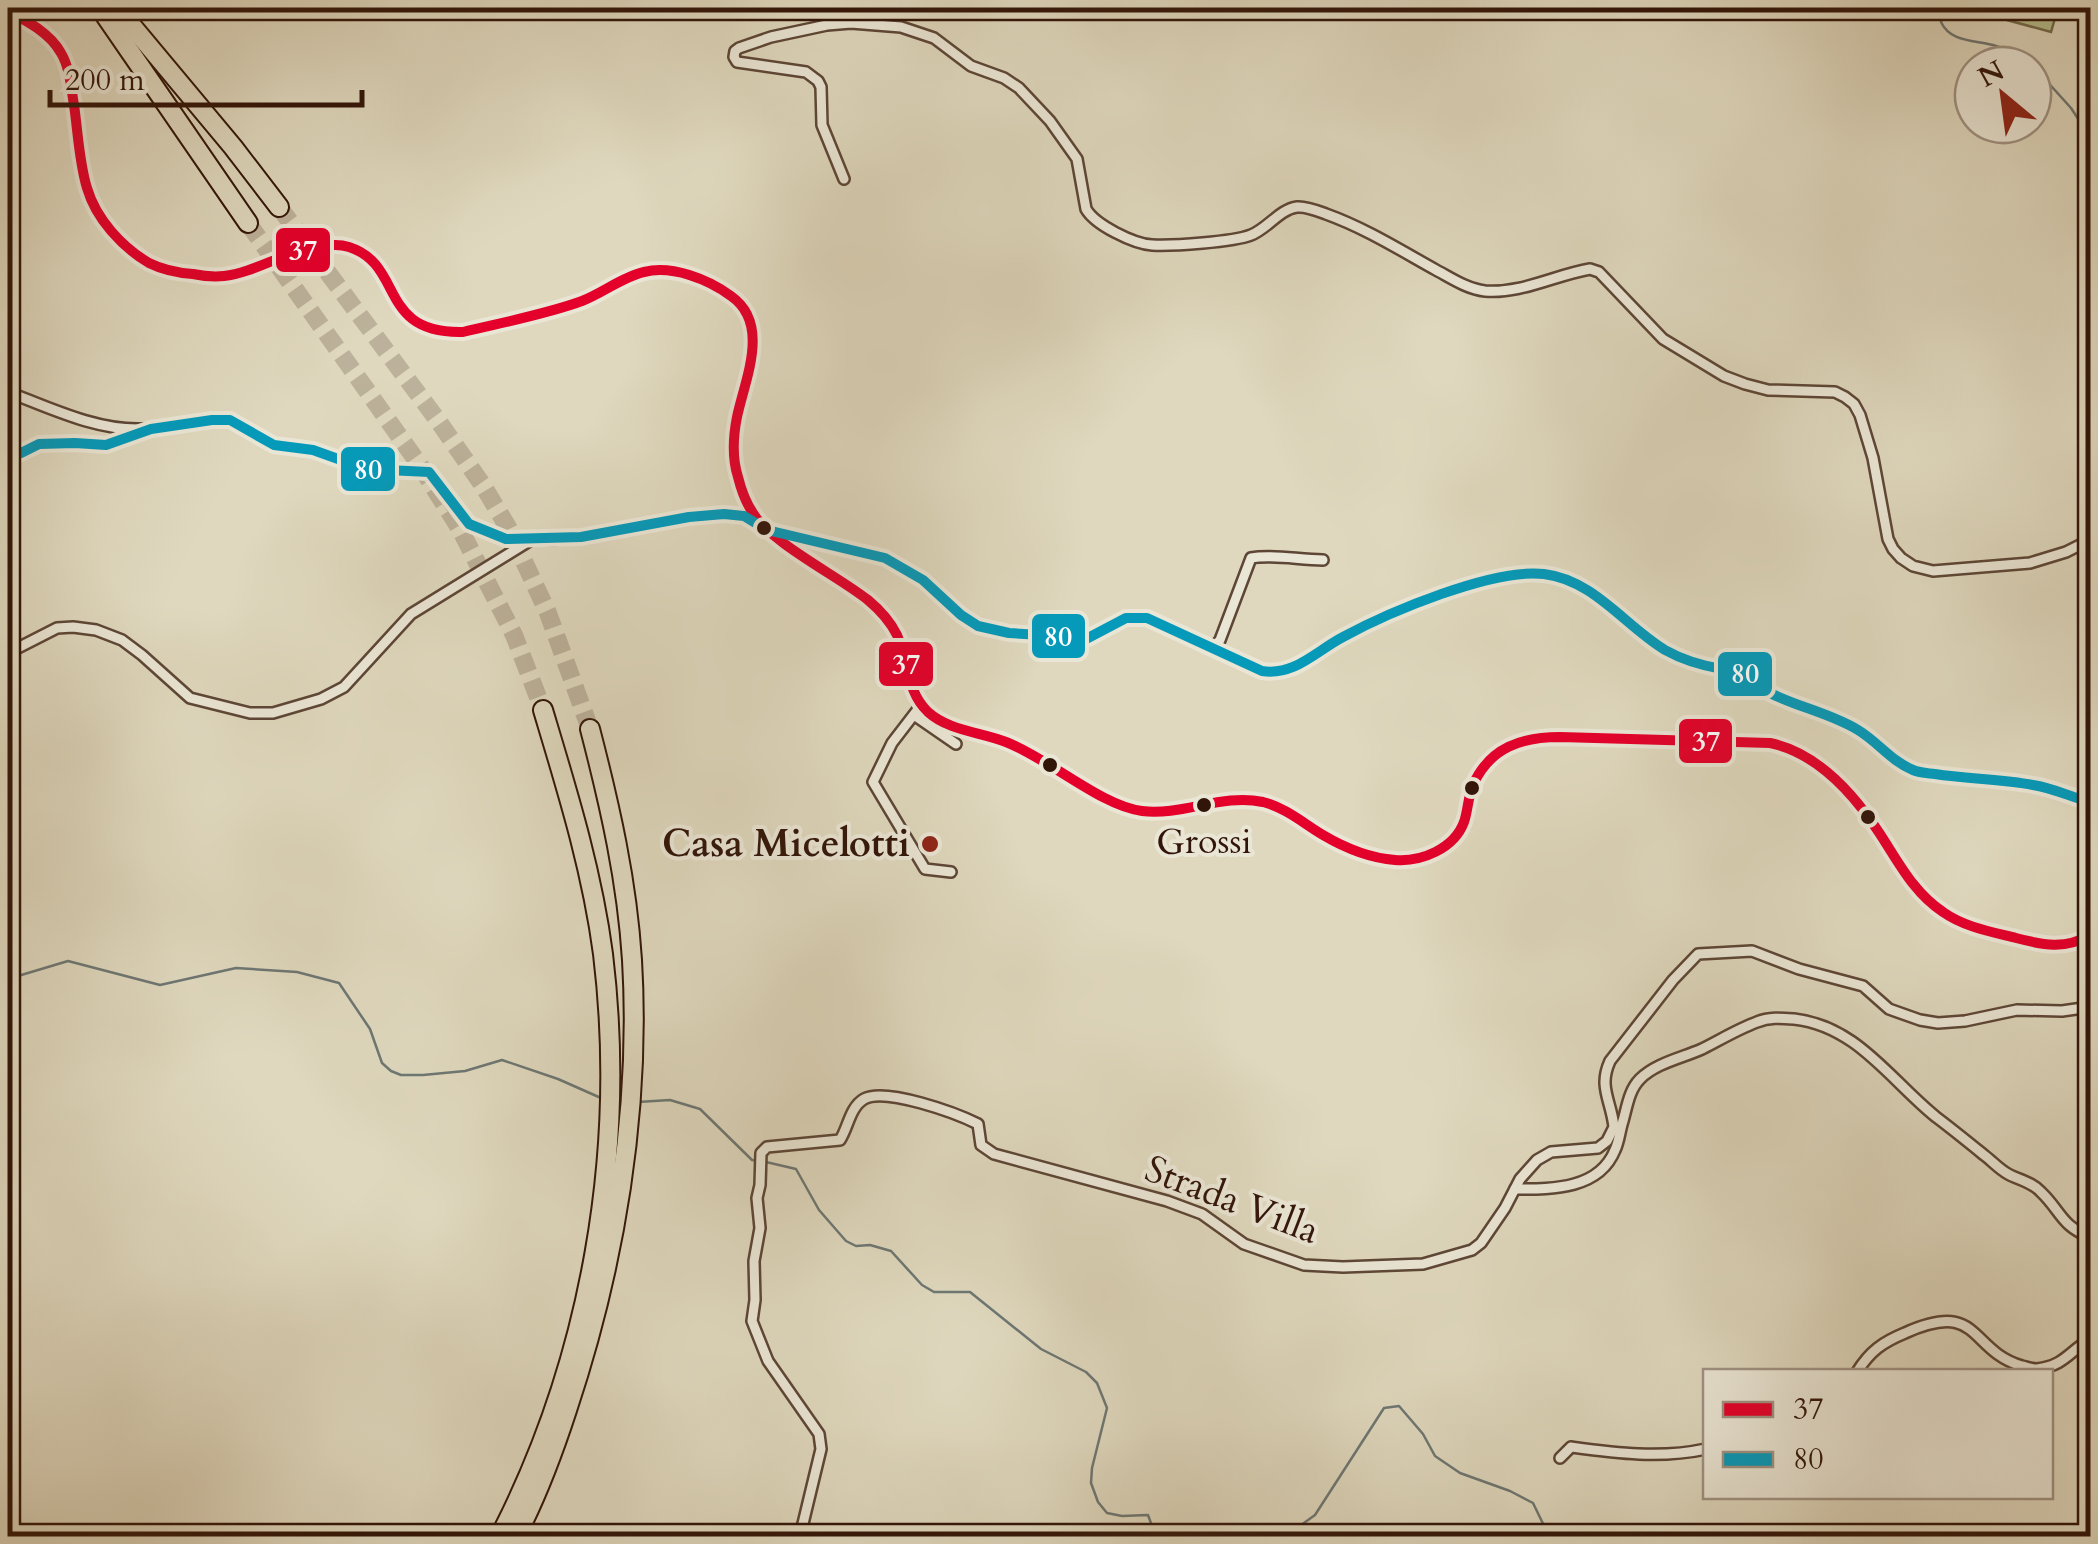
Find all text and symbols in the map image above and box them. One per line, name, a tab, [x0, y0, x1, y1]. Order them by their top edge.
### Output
scale bar	[50, 45, 362, 107]
north arrow	[1953, 45, 2053, 145]
text: N	[1972, 52, 2011, 97]
text: 200 m	[65, 60, 145, 101]
line badge: 37	[274, 226, 332, 274]
text: 37	[289, 232, 317, 270]
line badge: 80	[339, 445, 397, 493]
text: 80	[354, 451, 382, 489]
unlabelled marker	[754, 518, 774, 538]
line badge: 80	[1030, 612, 1087, 660]
text: 80	[1044, 618, 1072, 656]
line badge: 37	[877, 640, 935, 688]
text: 37	[892, 646, 920, 684]
line badge: 80	[1716, 650, 1774, 698]
text: 80	[1731, 655, 1759, 693]
line badge: 37	[1677, 717, 1734, 765]
text: 37	[1692, 723, 1720, 761]
unlabelled marker	[1040, 755, 1060, 775]
unlabelled marker	[1462, 778, 1482, 798]
marker: Grossi	[1194, 795, 1214, 815]
unlabelled marker	[1858, 807, 1878, 827]
place label: Grossi	[1156, 817, 1252, 866]
place label: Casa Micelotti	[662, 818, 910, 870]
marker: Casa Micelotti	[919, 833, 941, 855]
street label: Strada Villa	[1137, 1143, 1327, 1257]
legend	[1703, 1369, 2053, 1499]
text: 37	[1793, 1389, 1824, 1430]
text: 80	[1793, 1439, 1824, 1480]

